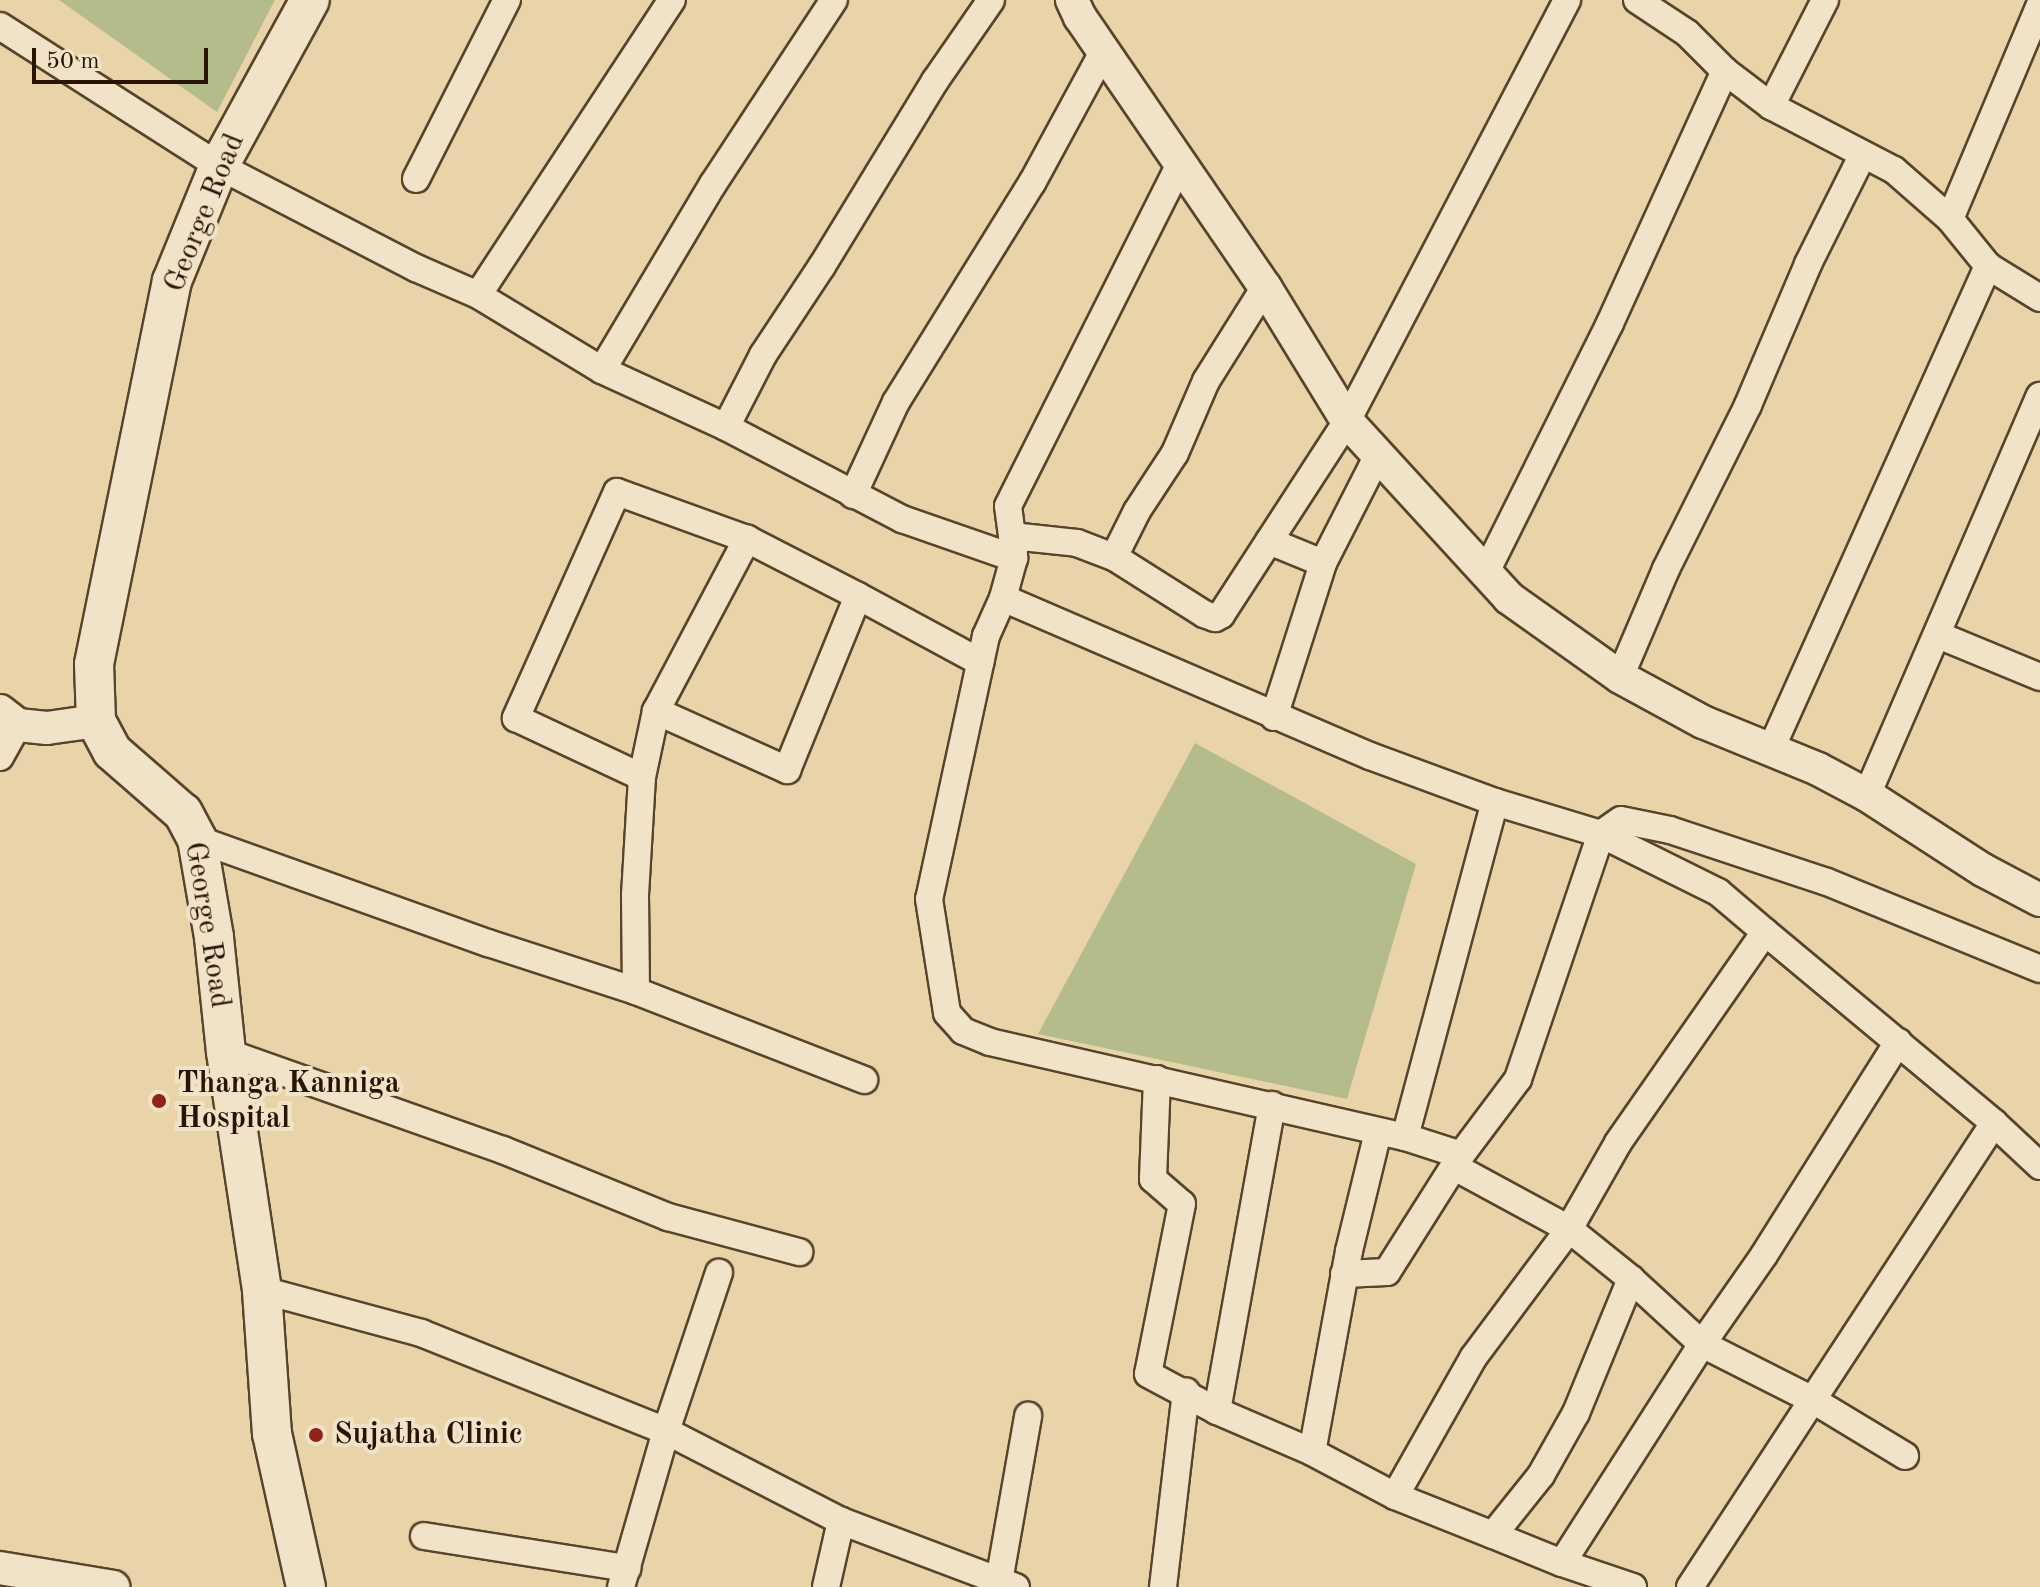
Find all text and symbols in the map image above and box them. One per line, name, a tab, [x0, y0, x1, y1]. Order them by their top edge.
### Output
scale bar	[36, 32, 212, 82]
text: 50 m	[46, 50, 100, 74]
street label: George Road	[157, 128, 253, 298]
street label: George Road	[176, 839, 238, 1011]
place label: Thanga Kanniga Hospital	[177, 1066, 400, 1136]
marker: Thanga Kanniga Hospital	[148, 1090, 170, 1112]
place label: Sujatha Clinic	[334, 1417, 523, 1453]
marker: Sujatha Clinic	[305, 1424, 327, 1446]

